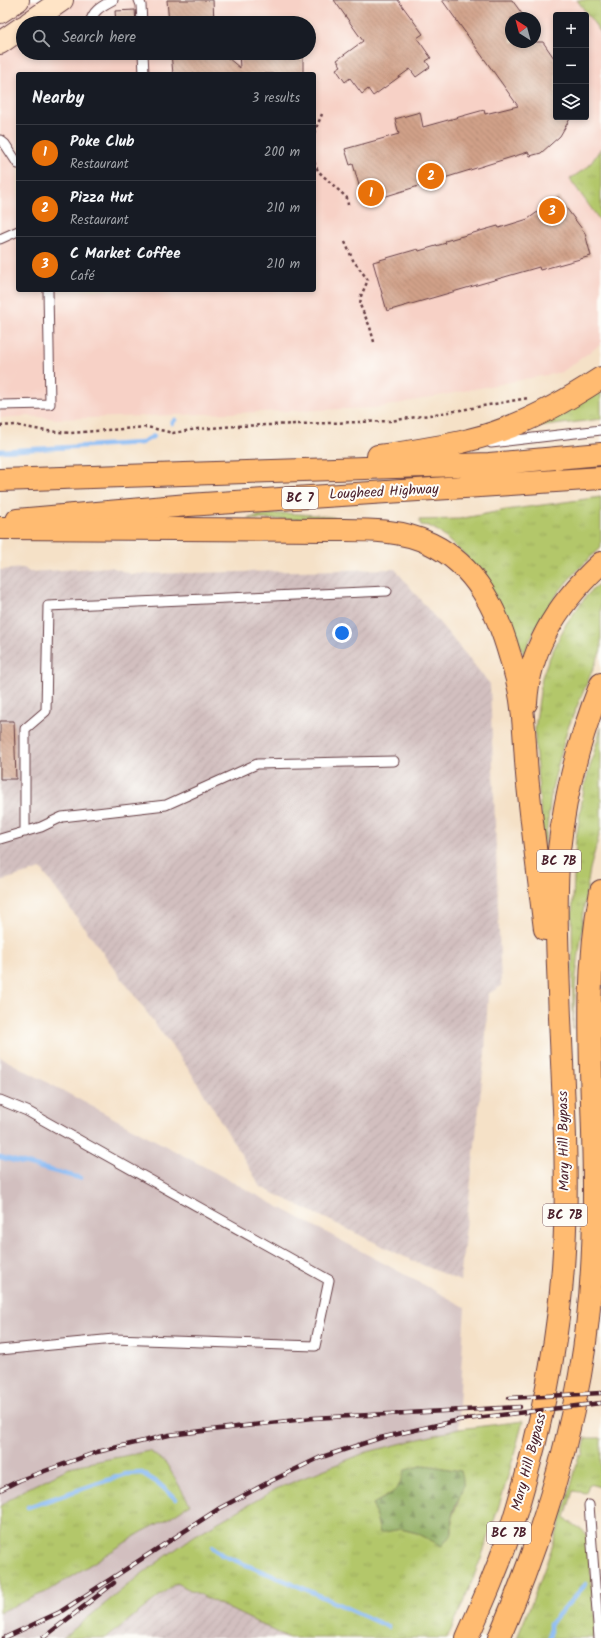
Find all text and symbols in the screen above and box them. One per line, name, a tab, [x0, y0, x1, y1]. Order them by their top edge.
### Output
north arrow	[505, 12, 541, 48]
map controls	[553, 12, 589, 120]
button: +	[553, 12, 589, 48]
search box	[16, 16, 316, 60]
text: Search here	[62, 26, 136, 50]
icon: search	[30, 27, 52, 49]
button: −	[553, 48, 589, 84]
button: layers	[553, 84, 589, 120]
text: Nearby	[32, 85, 84, 112]
text: 3 results	[252, 88, 300, 109]
text: Poke Club	[70, 130, 135, 154]
text: 1	[43, 142, 47, 163]
text: 200 m	[264, 142, 300, 163]
text: Restaurant	[70, 154, 129, 175]
pin: 2	[418, 161, 444, 191]
pin: 1	[358, 178, 384, 208]
text: Pizza Hut	[70, 186, 134, 210]
pin: 3	[539, 196, 565, 226]
text: 2	[41, 198, 49, 219]
text: 210 m	[266, 198, 300, 219]
text: Restaurant	[70, 210, 129, 231]
text: C Market Coffee	[70, 242, 181, 266]
text: 3	[41, 254, 49, 275]
text: 210 m	[266, 254, 300, 275]
text: Café	[70, 266, 94, 287]
street label: Lougheed Highway	[329, 478, 440, 506]
road number: BC 7	[282, 487, 318, 509]
your location	[332, 623, 352, 643]
road number: BC 7B	[537, 850, 581, 872]
street label: Mary Hill Bypass	[552, 1091, 576, 1191]
road number: BC 7B	[543, 1204, 587, 1226]
street label: Mary Hill Bypass	[505, 1411, 553, 1513]
road number: BC 7B	[487, 1522, 531, 1544]

